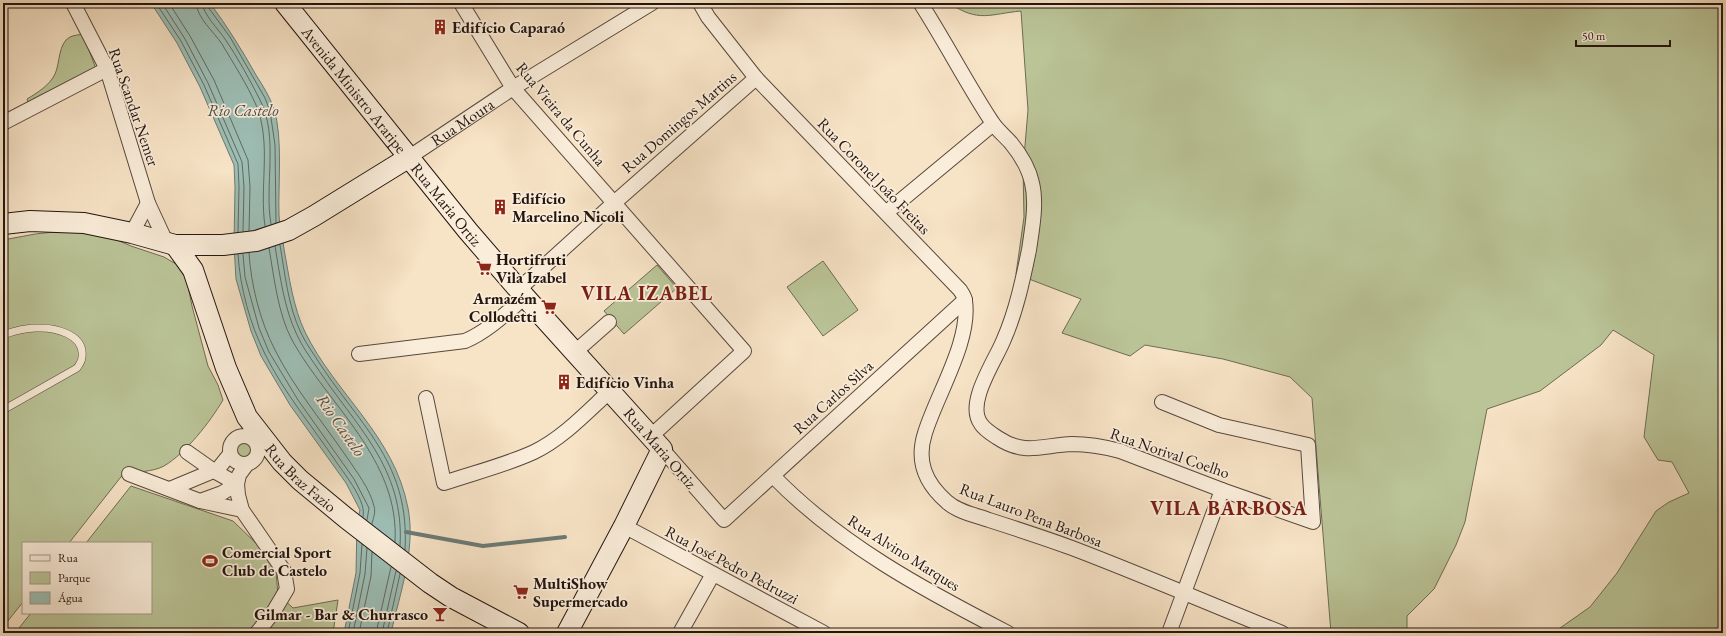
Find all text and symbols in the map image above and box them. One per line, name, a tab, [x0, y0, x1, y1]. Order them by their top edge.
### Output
place label: Edifício Caparaó	[452, 17, 565, 38]
building icon: Edifício Caparaó	[431, 18, 449, 36]
street label: Avenida Ministro Araripe	[297, 21, 412, 157]
scale bar	[1576, 22, 1670, 48]
text: 50 m	[1582, 28, 1606, 44]
street label: Rua Scandar Nemer	[104, 45, 164, 170]
street label: Rua Vieira da Cunha	[511, 58, 611, 171]
street label: Rua Domingos Martins	[617, 66, 741, 178]
street label: Rua Moura	[426, 93, 498, 151]
water label: Rio Castelo	[207, 99, 279, 121]
street label: Rua Coronel João Freitas	[813, 113, 935, 239]
street label: Rua Maria Ortiz	[407, 158, 487, 250]
place label: Edifício Marcelino Nicoli	[512, 188, 624, 227]
building icon: Edifício Marcelino Nicoli	[491, 198, 509, 216]
place label: Hortifruti Vila Izabel	[496, 249, 567, 288]
supermarket icon: Hortifruti Vila Izabel	[475, 259, 493, 277]
district label: VILA IZABEL	[581, 280, 713, 306]
place label: Armazém Collodetti	[469, 288, 537, 327]
supermarket icon: Armazém Collodetti	[540, 298, 558, 316]
street label: Rua Carlos Silva	[788, 355, 878, 439]
place label: Edifício Vinha	[576, 372, 675, 393]
building icon: Edifício Vinha	[555, 373, 573, 391]
water label: Rio Castelo	[311, 389, 371, 461]
street label: Rua Maria Ortiz	[619, 403, 701, 493]
street label: Rua Norival Coelho	[1107, 423, 1233, 483]
street label: Rua Braz Fazio	[261, 439, 341, 517]
street label: Rua Lauro Pena Barbosa	[957, 478, 1106, 552]
district label: VILA BARBOSA	[1150, 495, 1308, 521]
street label: Rua Alvino Marques	[844, 510, 964, 596]
street label: Rua José Pedro Pedruzzi	[662, 521, 802, 609]
legend	[22, 542, 152, 614]
place label: Comercial Sport Club de Castelo	[222, 542, 331, 581]
text: Rua	[58, 550, 78, 566]
sports icon: Comercial Sport Club de Castelo	[201, 552, 219, 570]
text: Parque	[58, 570, 90, 586]
place label: MultiShow Supermercado	[533, 573, 628, 612]
supermarket icon: MultiShow Supermercado	[512, 583, 530, 601]
text: Água	[57, 590, 83, 606]
place label: Gilmar - Bar & Churrasco	[254, 604, 428, 625]
bar icon: Gilmar - Bar & Churrasco	[431, 605, 449, 623]

